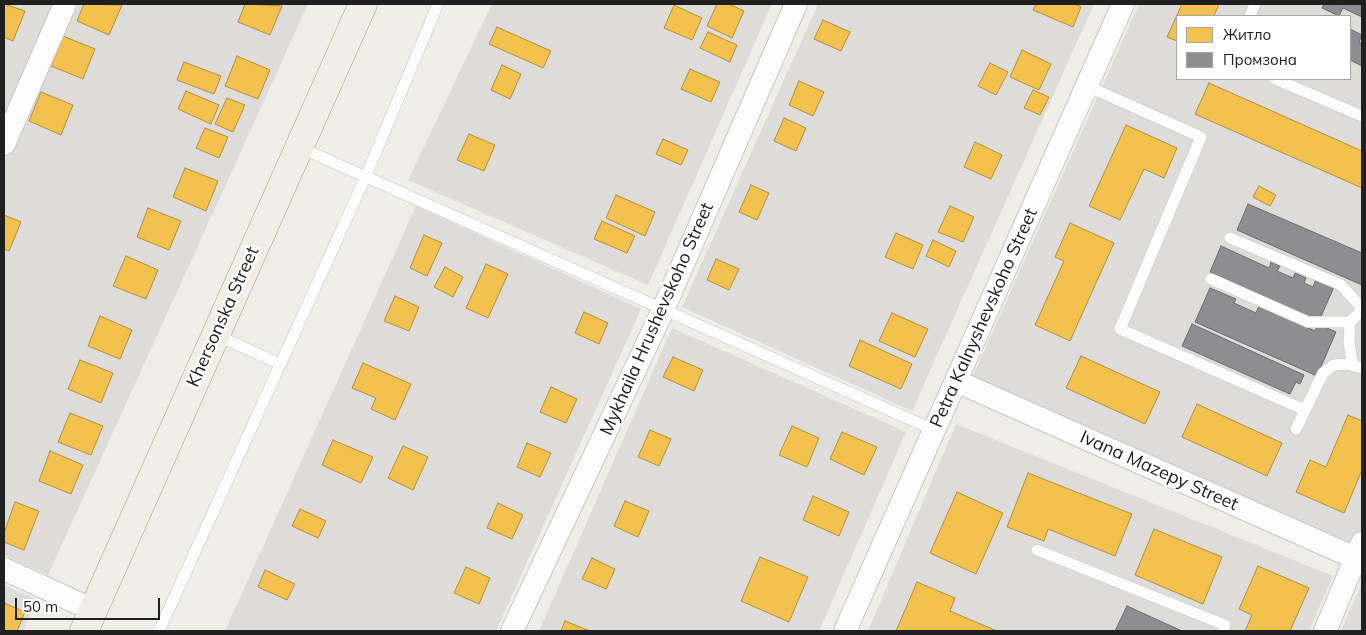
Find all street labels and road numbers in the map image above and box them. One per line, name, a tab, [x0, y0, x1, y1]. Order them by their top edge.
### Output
street label: Mykhaila Hrushevskoho Street	[596, 199, 718, 439]
street label: Petra Kalnyshevskoho Street	[926, 205, 1042, 431]
street label: Khersonska Street	[182, 243, 264, 391]
street label: Ivana Mazepy Street	[1077, 426, 1241, 516]

